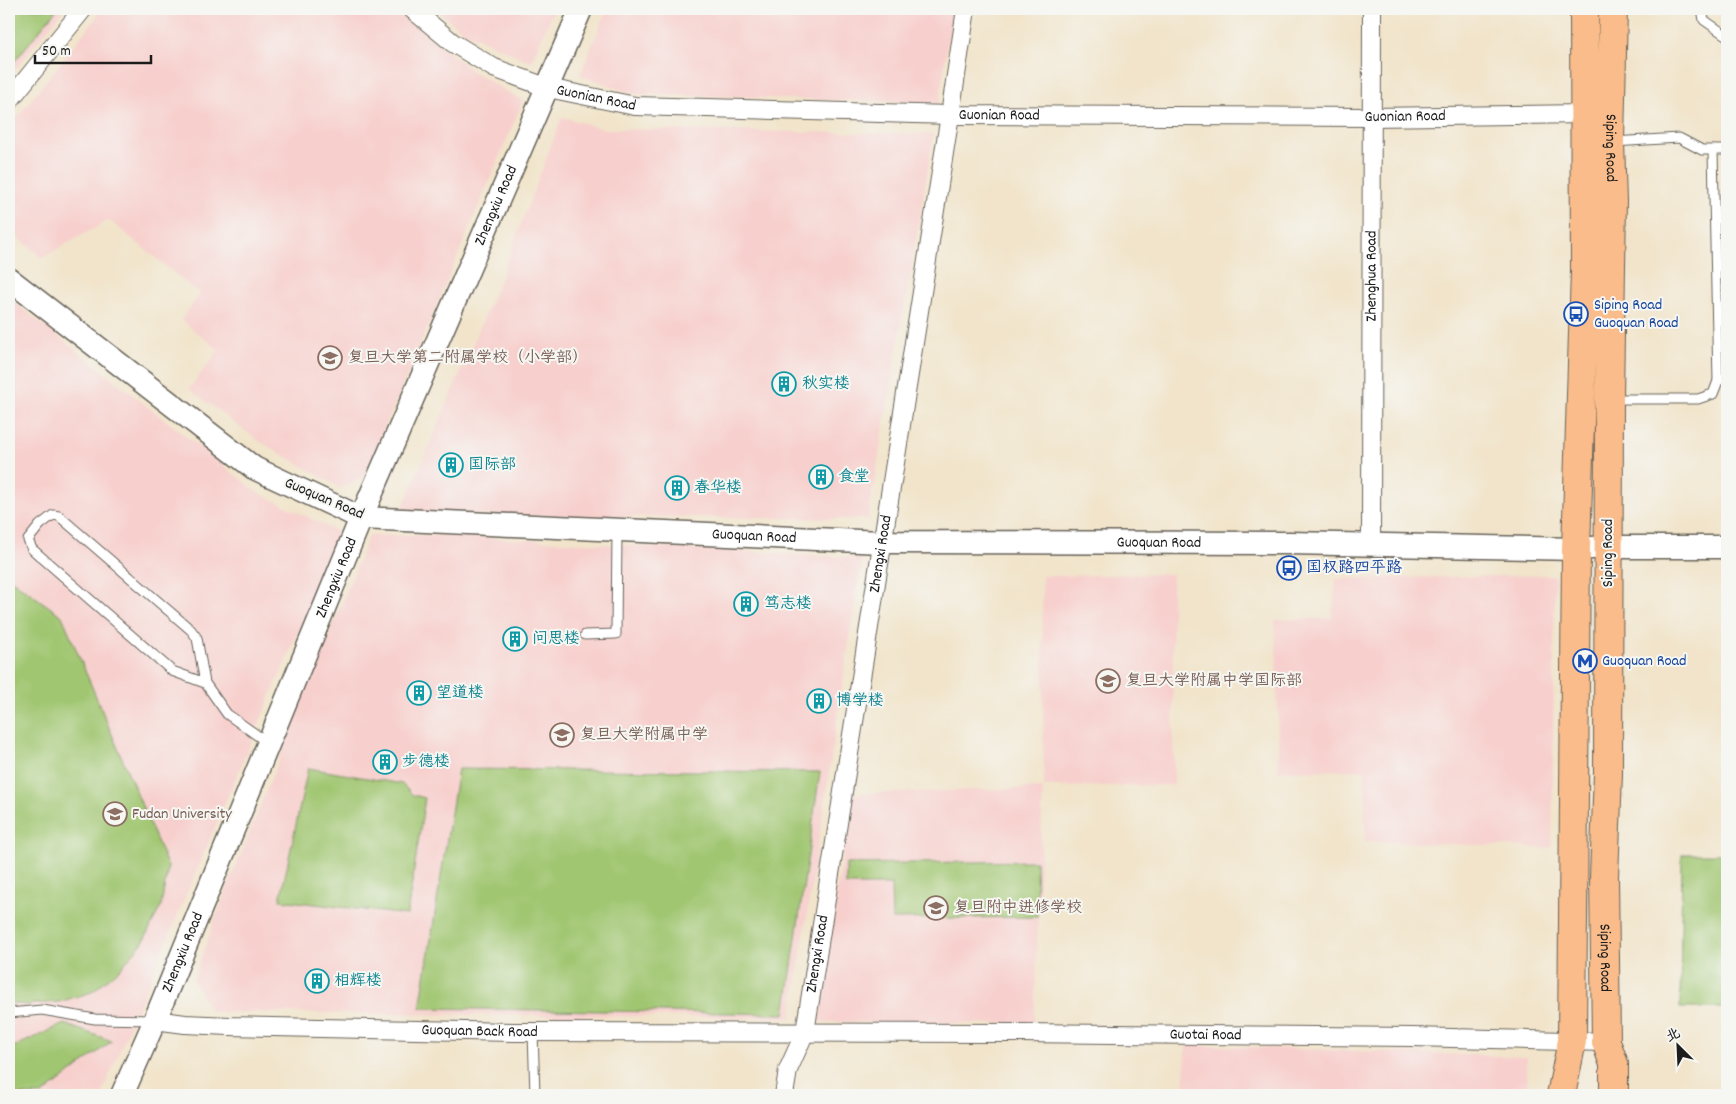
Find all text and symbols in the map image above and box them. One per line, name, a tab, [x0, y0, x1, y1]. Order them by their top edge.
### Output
scale bar	[35, 32, 151, 64]
text: 50 m	[42, 41, 71, 63]
street label: Guonian Road	[554, 78, 638, 117]
street label: Guonian Road	[959, 104, 1040, 127]
street label: Guonian Road	[1365, 104, 1446, 129]
street label: Siping Road	[1598, 114, 1623, 183]
street label: Zhengxiu Road	[469, 162, 524, 249]
street label: Zhenghua Road	[1360, 230, 1383, 322]
place label: Siping Road Guoquan Road	[1594, 294, 1679, 335]
bus stop icon: Siping Road Guoquan Road	[1563, 301, 1589, 327]
school or university icon: 复旦大学第二附属学校（小学部）	[317, 345, 343, 371]
place label: 复旦大学第二附属学校（小学部）	[348, 347, 588, 370]
building icon: 秋实楼	[771, 371, 797, 397]
place label: 秋实楼	[802, 373, 850, 396]
building icon: 国际部	[438, 452, 464, 478]
place label: 国际部	[468, 454, 516, 477]
building icon: 食堂	[808, 464, 834, 490]
place label: 食堂	[838, 466, 870, 489]
street label: Guoquan Road	[281, 472, 367, 526]
building icon: 春华楼	[664, 475, 690, 501]
place label: 春华楼	[694, 477, 742, 500]
street label: Zhengxi Road	[863, 513, 898, 594]
street label: Siping Road	[1597, 519, 1620, 587]
street label: Guoquan Road	[711, 523, 797, 550]
street label: Guoquan Road	[1117, 531, 1201, 554]
street label: Zhengxiu Road	[310, 534, 363, 622]
bus stop icon: 国权路四平路	[1276, 555, 1302, 581]
place label: 国权路四平路	[1306, 557, 1402, 580]
building icon: 笃志楼	[733, 591, 759, 617]
place label: 笃志楼	[764, 593, 812, 616]
building icon: 问思楼	[502, 626, 528, 652]
place label: 问思楼	[532, 628, 580, 651]
metro station icon: Guoquan Road	[1572, 648, 1598, 674]
place label: Guoquan Road	[1602, 650, 1687, 673]
school or university icon: 复旦大学附属中学国际部	[1095, 668, 1121, 694]
place label: 复旦大学附属中学国际部	[1126, 670, 1302, 693]
building icon: 望道楼	[406, 680, 432, 706]
place label: 望道楼	[436, 682, 484, 705]
building icon: 博学楼	[806, 688, 832, 714]
place label: 博学楼	[836, 690, 884, 713]
school or university icon: 复旦大学附属中学	[549, 722, 575, 748]
place label: 复旦大学附属中学	[580, 724, 708, 747]
building icon: 步德楼	[372, 749, 398, 775]
place label: 步德楼	[402, 751, 450, 774]
school or university icon: Fudan University	[102, 801, 128, 827]
place label: Fudan University	[132, 803, 232, 826]
school or university icon: 复旦附中进修学校	[923, 895, 949, 921]
place label: 复旦附中进修学校	[954, 897, 1082, 920]
street label: Zhengxiu Road	[156, 909, 210, 996]
street label: Zhengxi Road	[800, 913, 835, 994]
street label: Siping Road	[1593, 924, 1617, 992]
building icon: 相辉楼	[304, 968, 330, 994]
place label: 相辉楼	[334, 970, 382, 993]
street label: Guoquan Back Road	[421, 1019, 538, 1044]
north arrow	[1654, 1022, 1704, 1072]
street label: Guotai Road	[1169, 1023, 1242, 1047]
text: 北	[1663, 1024, 1684, 1048]

